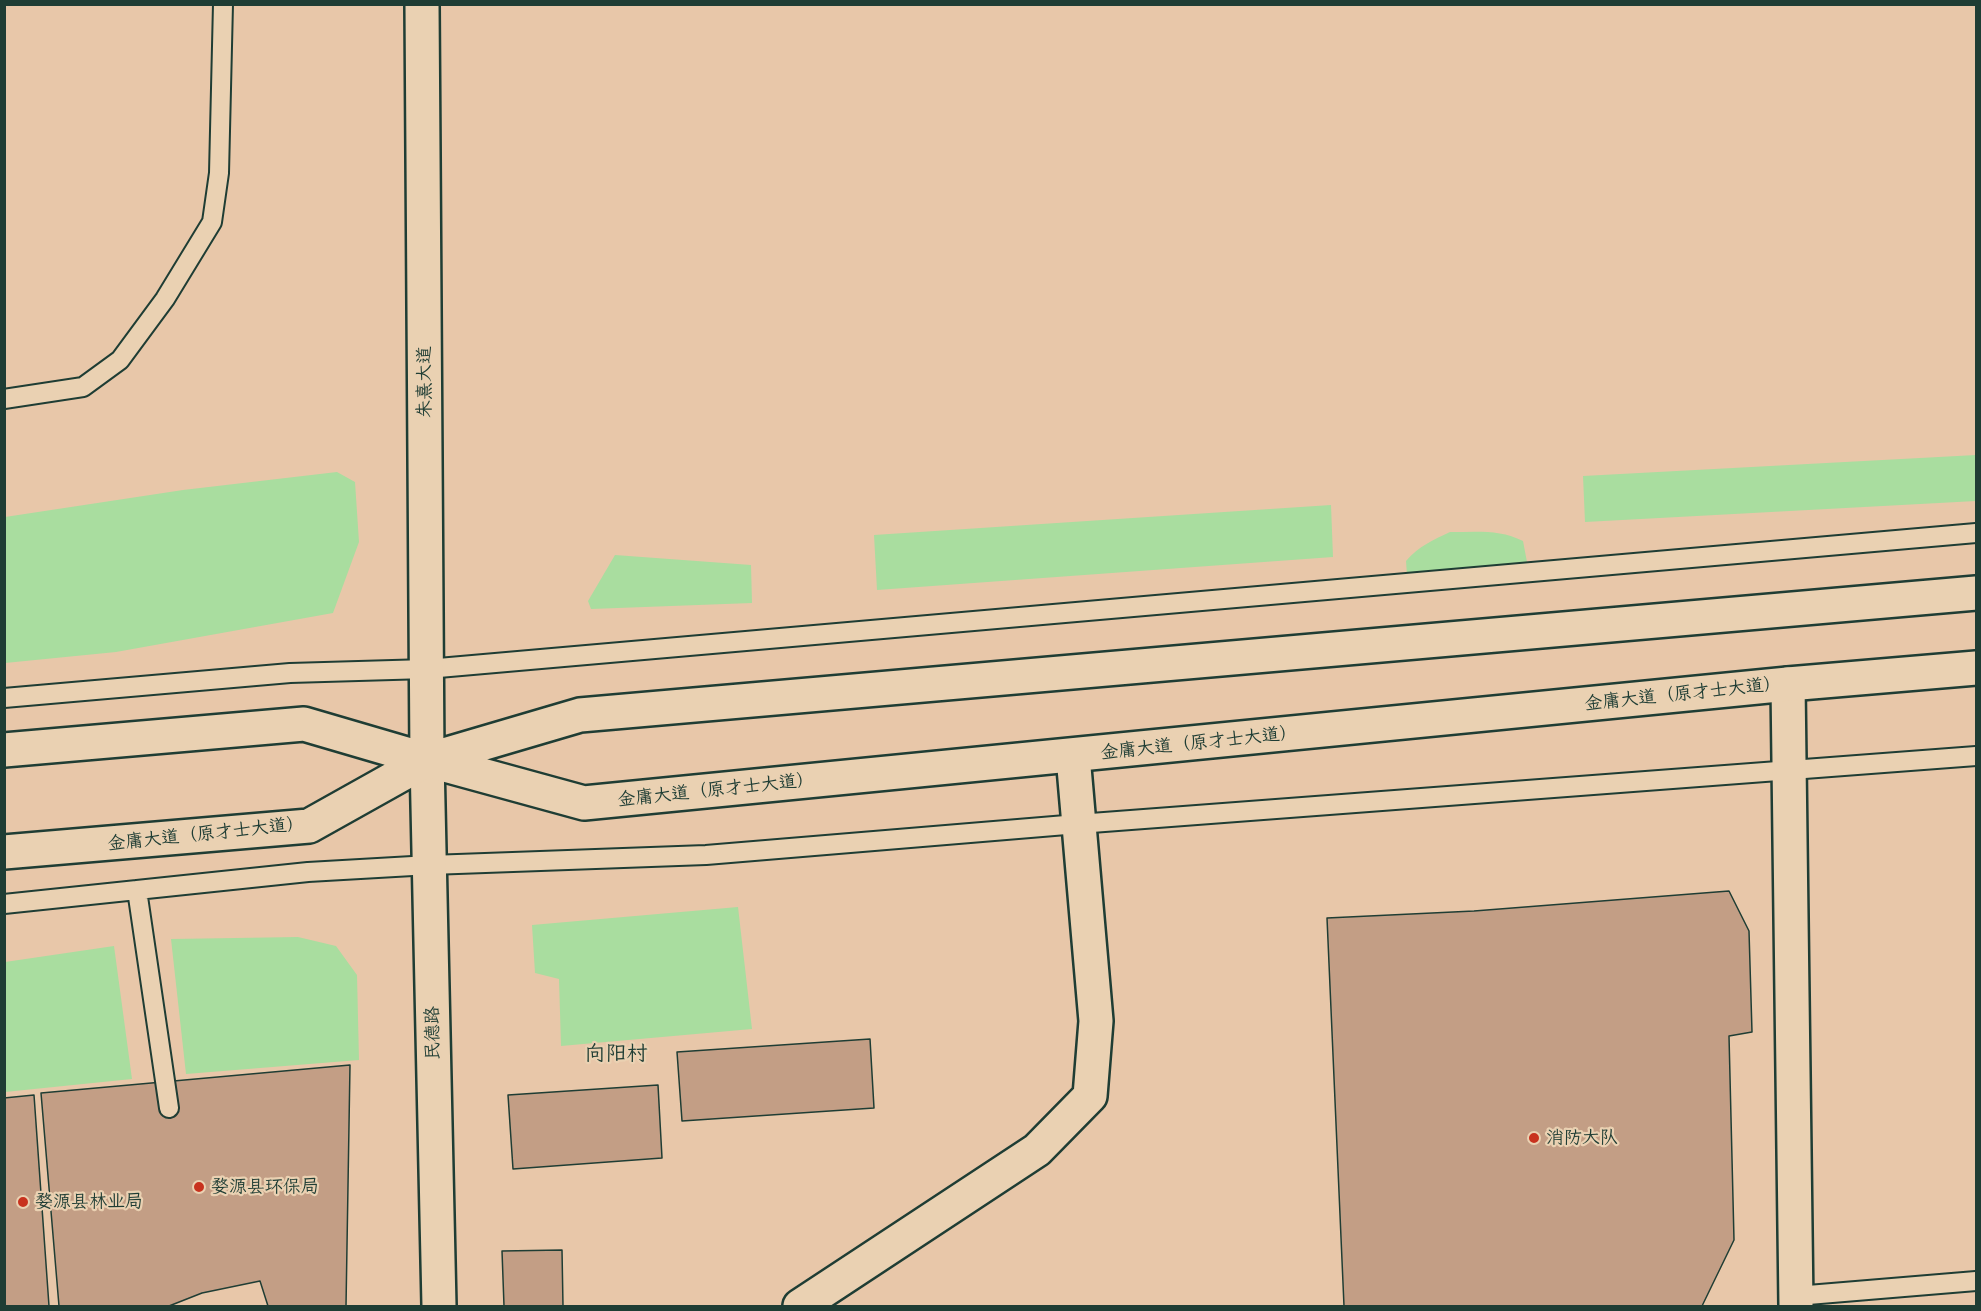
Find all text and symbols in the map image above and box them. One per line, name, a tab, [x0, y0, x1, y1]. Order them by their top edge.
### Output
street label: 朱熹大道	[414, 346, 436, 418]
street label: 金庸大道（原才士大道）	[1583, 673, 1783, 715]
street label: 金庸大道（原才士大道）	[1099, 722, 1299, 764]
street label: 金庸大道（原才士大道）	[616, 769, 816, 811]
street label: 金庸大道（原才士大道）	[106, 813, 306, 855]
street label: 民德路	[422, 1006, 444, 1060]
district label: 向阳村	[585, 1041, 647, 1067]
place label: 消防大队	[1546, 1127, 1618, 1149]
marker: 消防大队	[1527, 1131, 1541, 1145]
place label: 婺源县环保局	[211, 1176, 319, 1198]
marker: 婺源县环保局	[192, 1180, 206, 1194]
place label: 婺源县林业局	[35, 1191, 143, 1213]
marker: 婺源县林业局	[16, 1195, 30, 1209]

